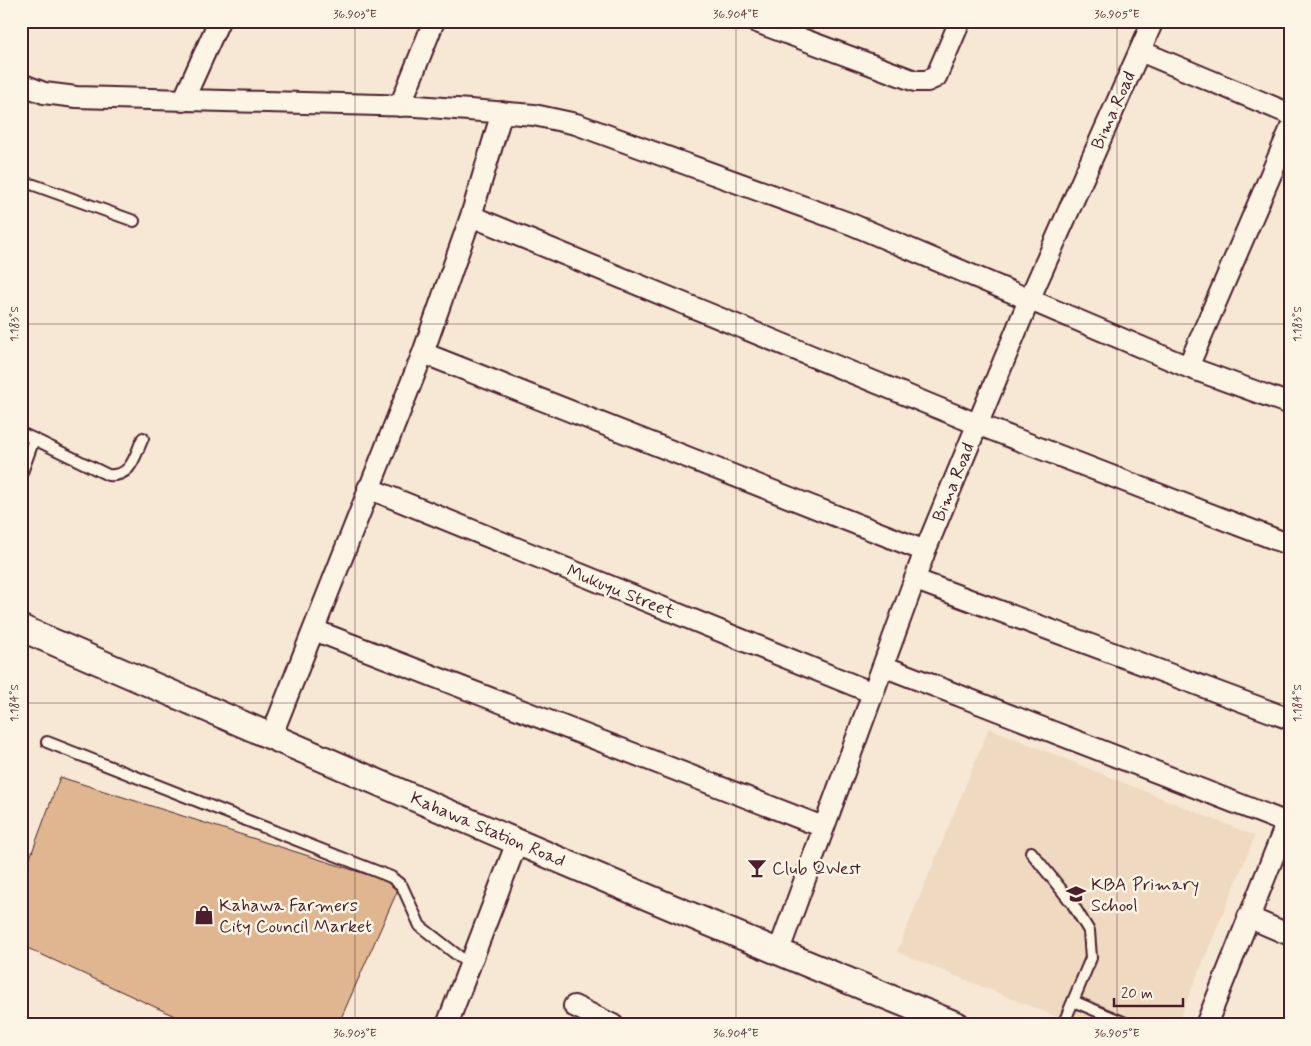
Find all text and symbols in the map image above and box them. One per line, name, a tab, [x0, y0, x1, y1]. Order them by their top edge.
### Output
text: 36.903°E	[333, 7, 377, 23]
text: 36.904°E	[713, 7, 759, 23]
text: 36.905°E	[1094, 7, 1140, 23]
street label: Bima Road	[1086, 68, 1142, 153]
text: 1.183°S	[7, 306, 23, 342]
text: 1.183°S	[1290, 306, 1306, 342]
street label: Bima Road	[927, 439, 981, 525]
street label: Mukuyu Street	[563, 559, 679, 625]
text: 1.184°S	[7, 684, 23, 722]
text: 1.184°S	[1290, 684, 1306, 722]
street label: Kahawa Station Road	[406, 786, 569, 873]
bar icon: Club QWest	[746, 857, 768, 879]
place label: Club QWest	[772, 857, 862, 881]
place label: KBA Primary School	[1091, 873, 1199, 918]
school or university icon: KBA Primary School	[1065, 883, 1087, 905]
place label: Kahawa Farmers City Council Market	[219, 894, 372, 939]
shop icon: Kahawa Farmers City Council Market	[193, 904, 215, 926]
scale bar	[1114, 976, 1182, 1008]
text: 20 m	[1121, 984, 1153, 1004]
text: 36.903°E	[333, 1026, 377, 1042]
text: 36.904°E	[713, 1026, 759, 1042]
text: 36.905°E	[1094, 1026, 1140, 1042]

